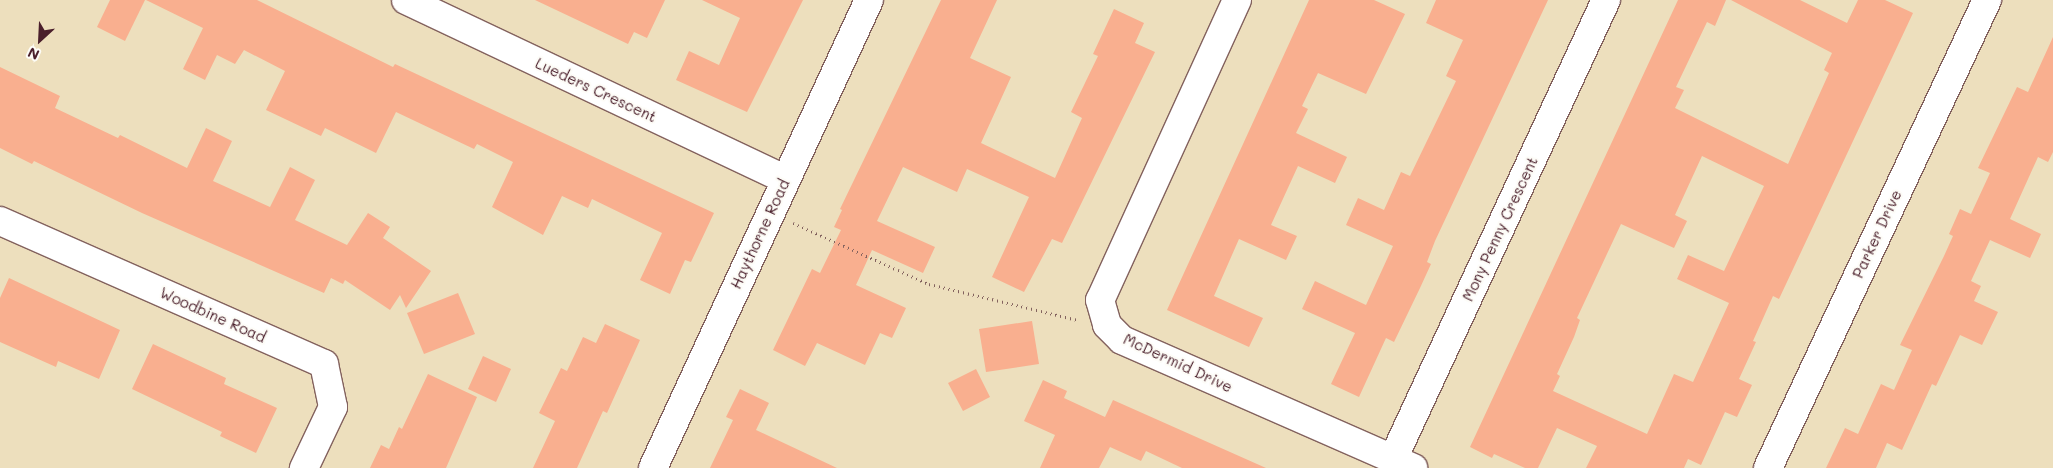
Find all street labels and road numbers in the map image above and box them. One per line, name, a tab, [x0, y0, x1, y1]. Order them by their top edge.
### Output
street label: Lueders Crescent	[533, 54, 659, 126]
street label: Mony Penny Crescent	[1459, 154, 1541, 304]
street label: Haythorne Road	[727, 176, 793, 292]
street label: Parker Drive	[1849, 187, 1905, 281]
street label: Woodbine Road	[157, 284, 269, 346]
street label: McDermid Drive	[1121, 330, 1235, 396]

